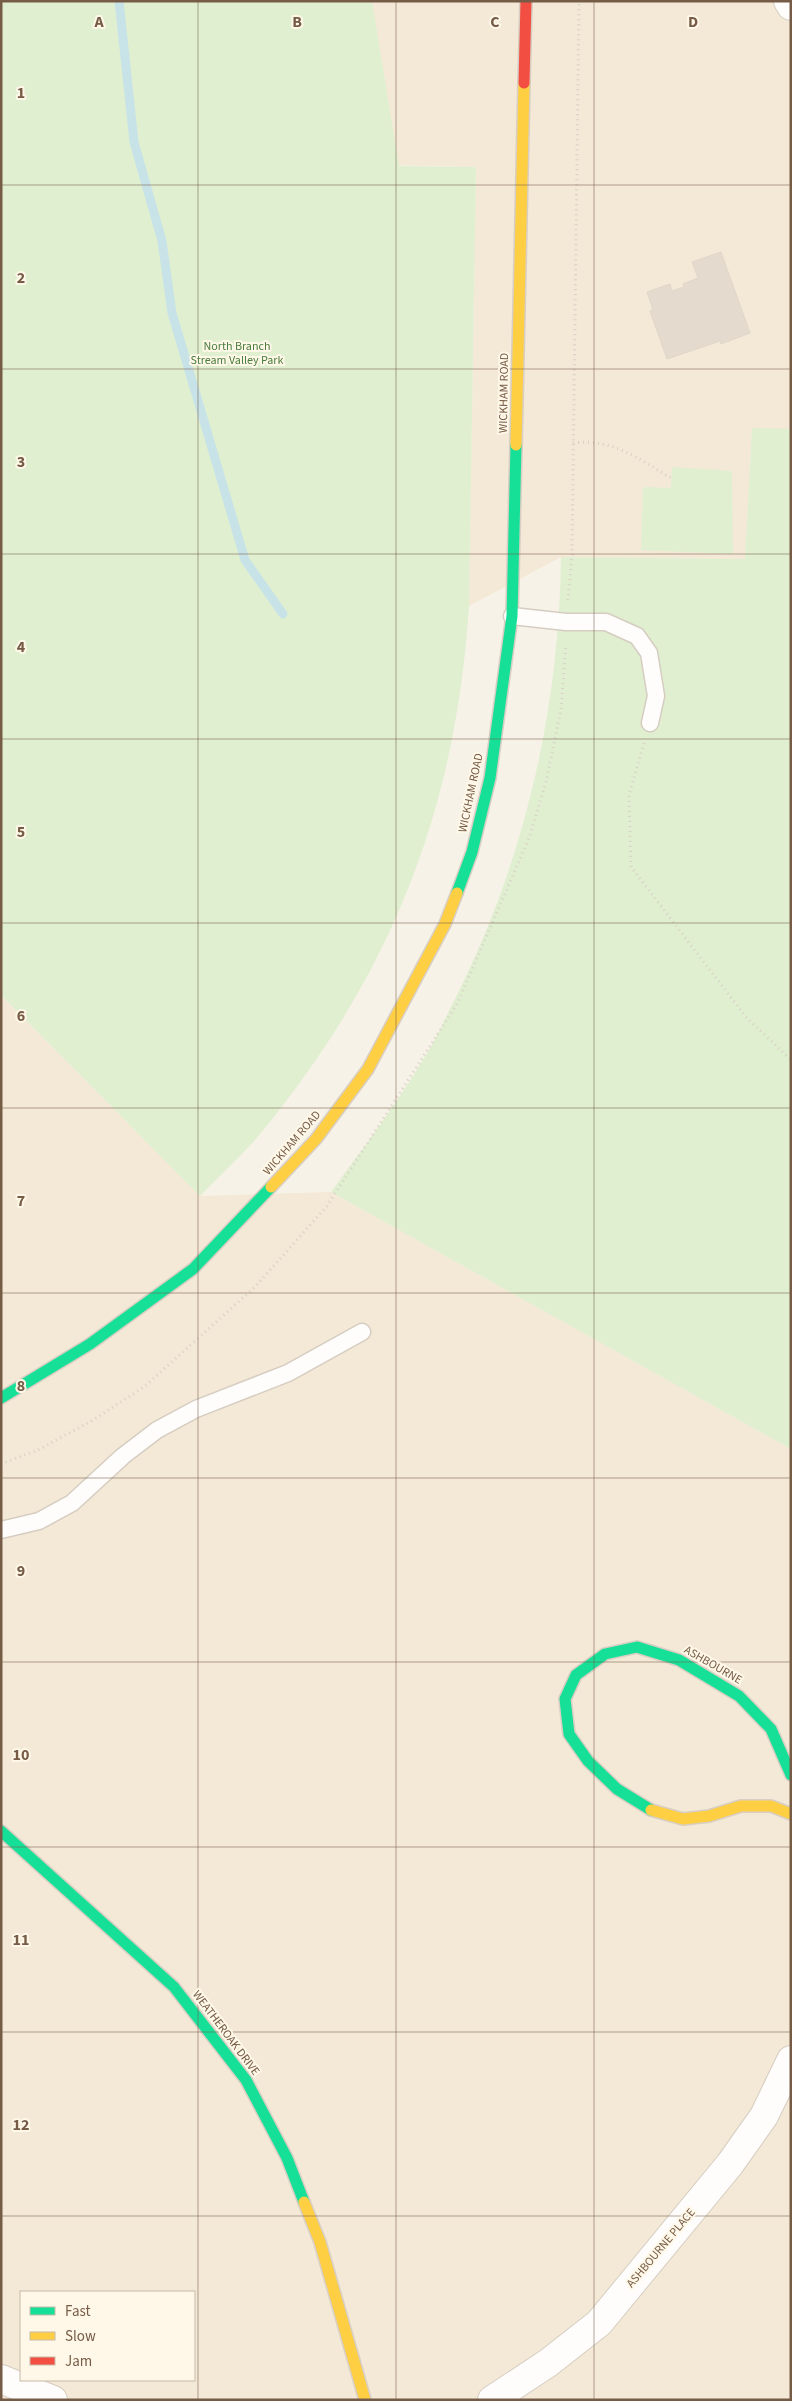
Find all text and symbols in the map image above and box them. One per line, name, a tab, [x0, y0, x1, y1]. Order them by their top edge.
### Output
text: A	[93, 11, 104, 33]
text: B	[292, 11, 302, 33]
text: C	[490, 11, 500, 33]
text: D	[688, 11, 698, 33]
text: 1	[17, 82, 25, 104]
text: 2	[17, 267, 25, 289]
park label: North Branch Stream Valley Park	[191, 338, 284, 369]
street label: WICKHAM ROAD	[495, 353, 513, 433]
text: 3	[17, 451, 25, 473]
text: 4	[17, 636, 26, 658]
street label: WICKHAM ROAD	[454, 752, 488, 834]
text: 5	[17, 821, 25, 843]
text: 6	[17, 1005, 25, 1027]
street label: WICKHAM ROAD	[259, 1107, 325, 1179]
text: 7	[17, 1190, 25, 1212]
text: 8	[17, 1375, 25, 1397]
text: 9	[17, 1560, 25, 1582]
street label: ASHBOURNE	[681, 1642, 745, 1688]
text: 10	[13, 1744, 29, 1766]
text: 11	[13, 1929, 29, 1951]
street label: WEATHEROAK DRIVE	[188, 1987, 264, 2079]
text: 12	[13, 2114, 29, 2136]
street label: ASHBOURNE PLACE	[623, 2205, 699, 2291]
legend	[20, 2291, 195, 2381]
text: Fast	[65, 2301, 91, 2322]
text: Slow	[65, 2326, 96, 2347]
text: Jam	[65, 2351, 92, 2372]

